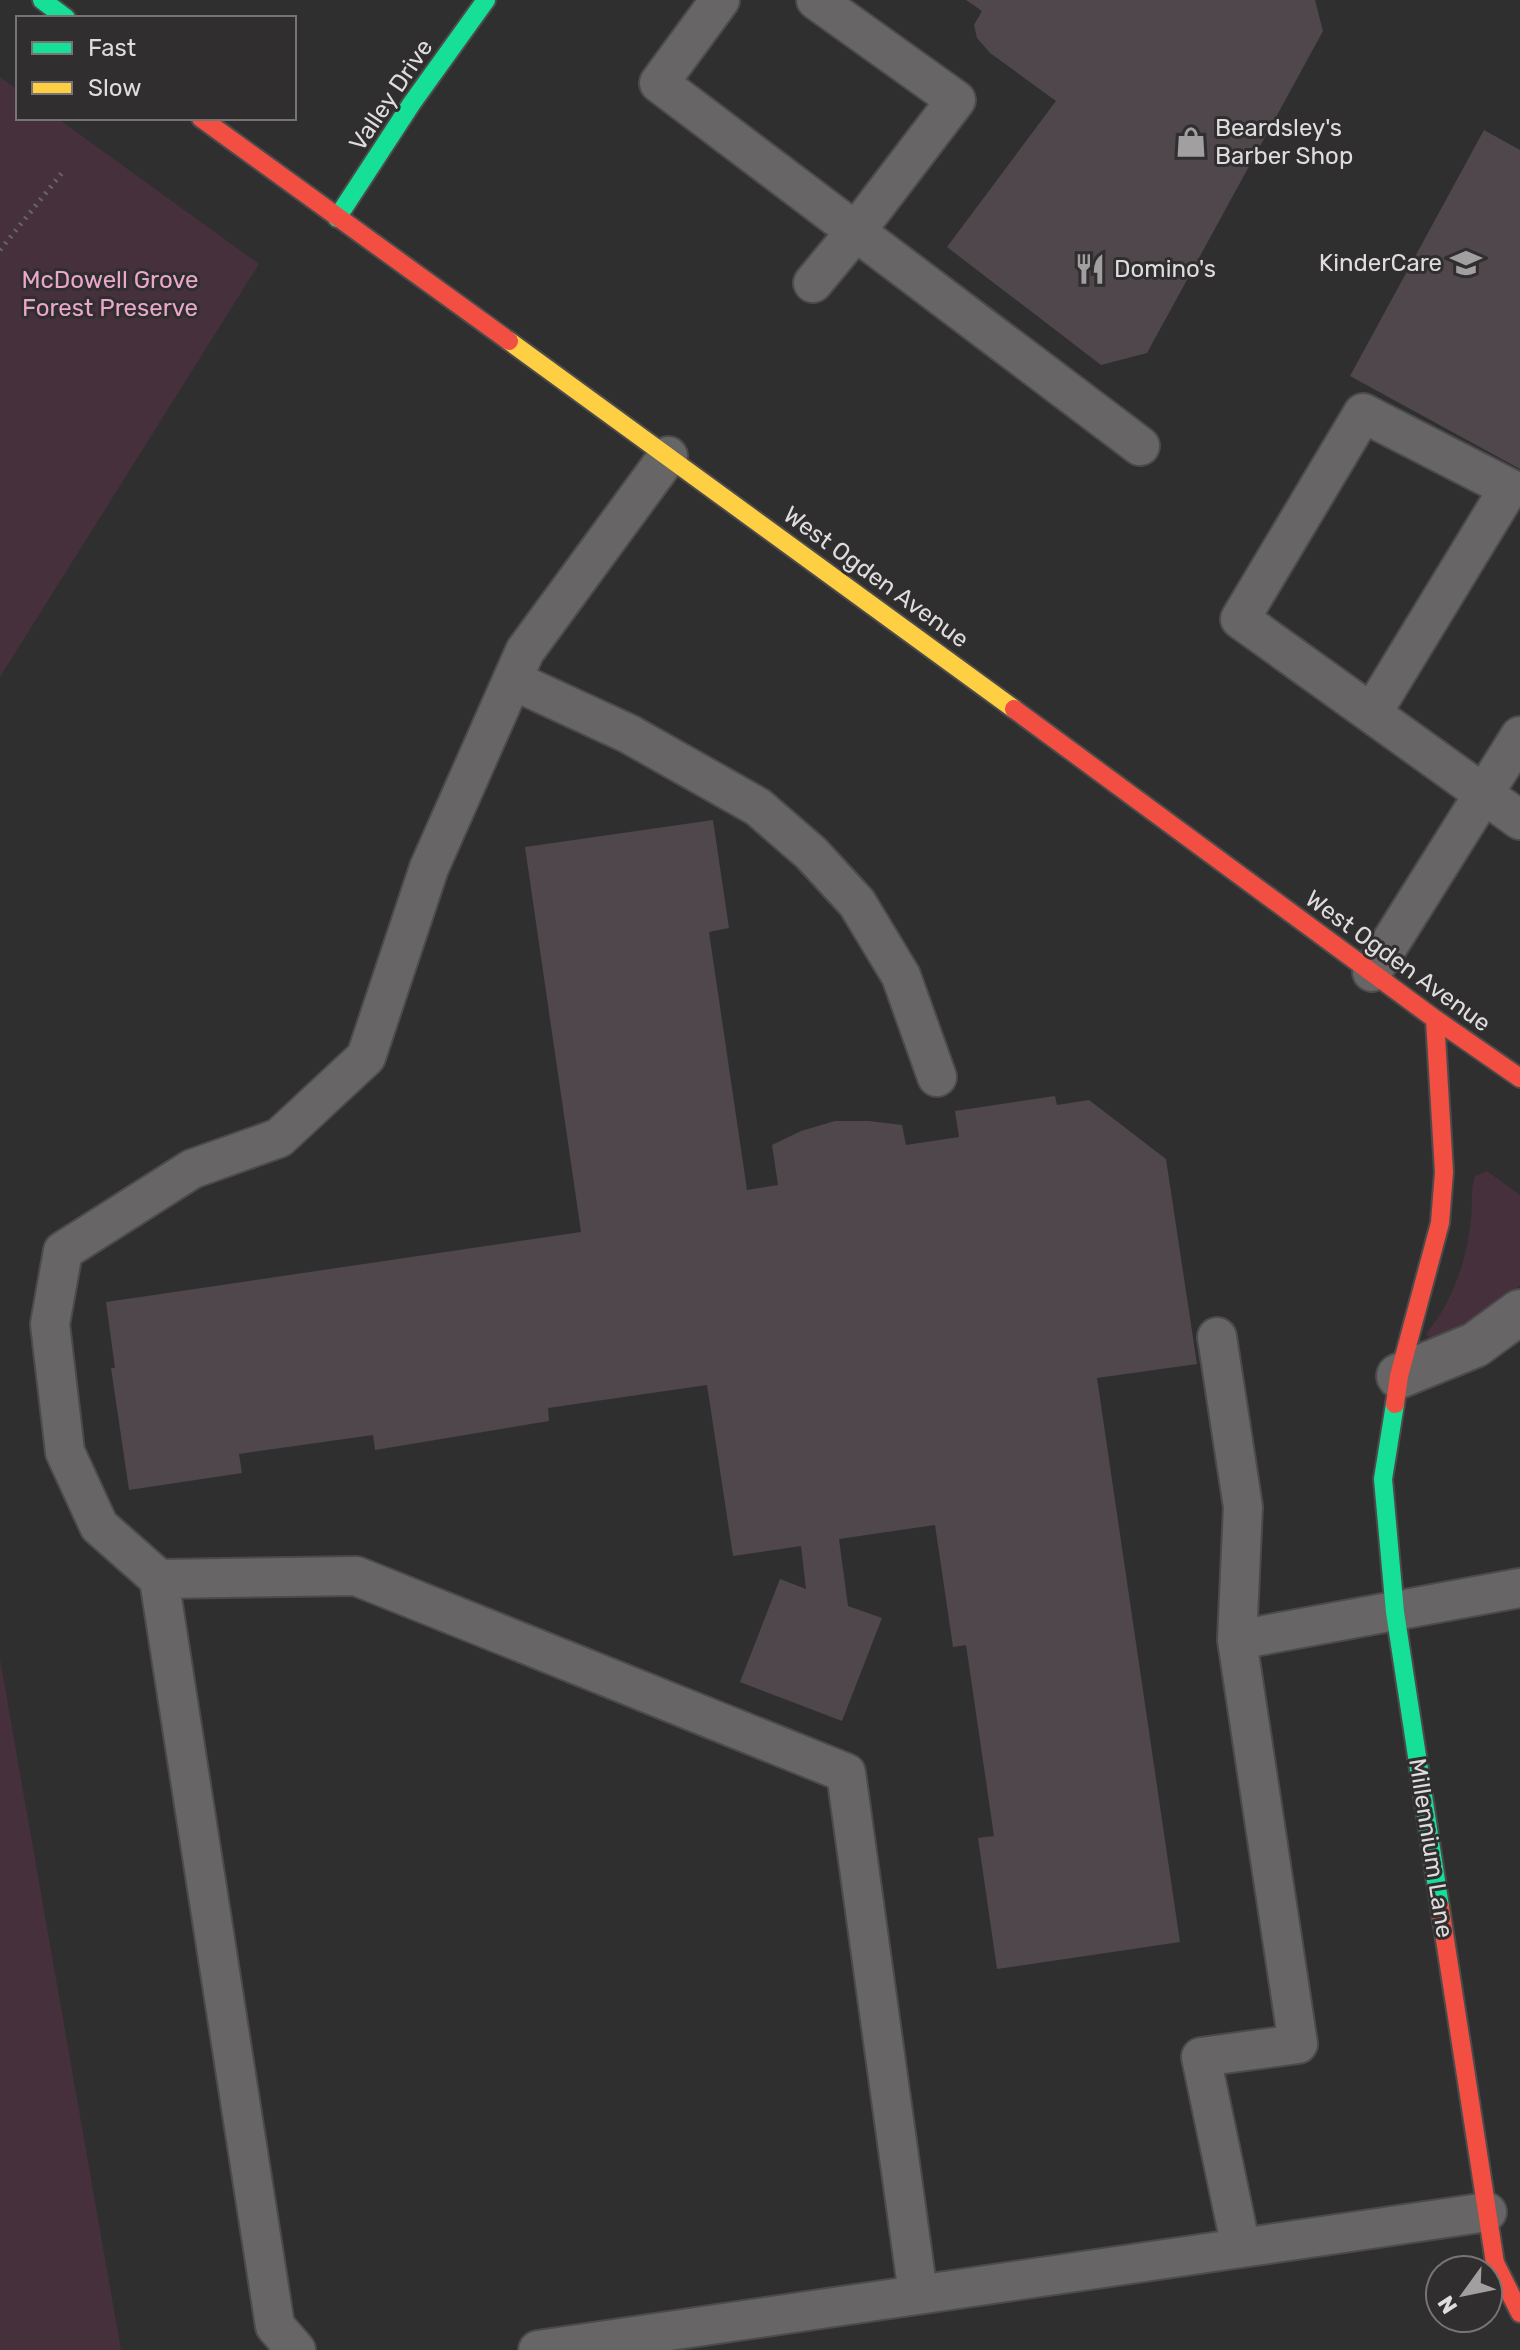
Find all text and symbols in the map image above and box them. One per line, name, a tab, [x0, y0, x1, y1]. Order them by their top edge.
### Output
legend	[16, 16, 296, 120]
text: Fast	[88, 34, 136, 62]
street label: Valley Drive	[343, 34, 439, 156]
text: Slow	[88, 74, 141, 102]
place label: Beardsley's Barber Shop	[1215, 114, 1353, 170]
shop icon: Beardsley's Barber Shop	[1174, 125, 1208, 159]
school or university icon: KinderCare	[1449, 246, 1483, 280]
place label: KinderCare	[1319, 249, 1442, 277]
restaurant icon: Domino's	[1073, 252, 1107, 286]
place label: Domino's	[1114, 255, 1216, 283]
park label: McDowell Grove Forest Preserve	[21, 266, 199, 322]
street label: West Ogden Avenue	[778, 500, 974, 654]
street label: West Ogden Avenue	[1300, 884, 1496, 1038]
street label: Millennium Lane	[1403, 1756, 1459, 1940]
north arrow	[1424, 2254, 1504, 2334]
text: N	[1432, 2291, 1463, 2319]

